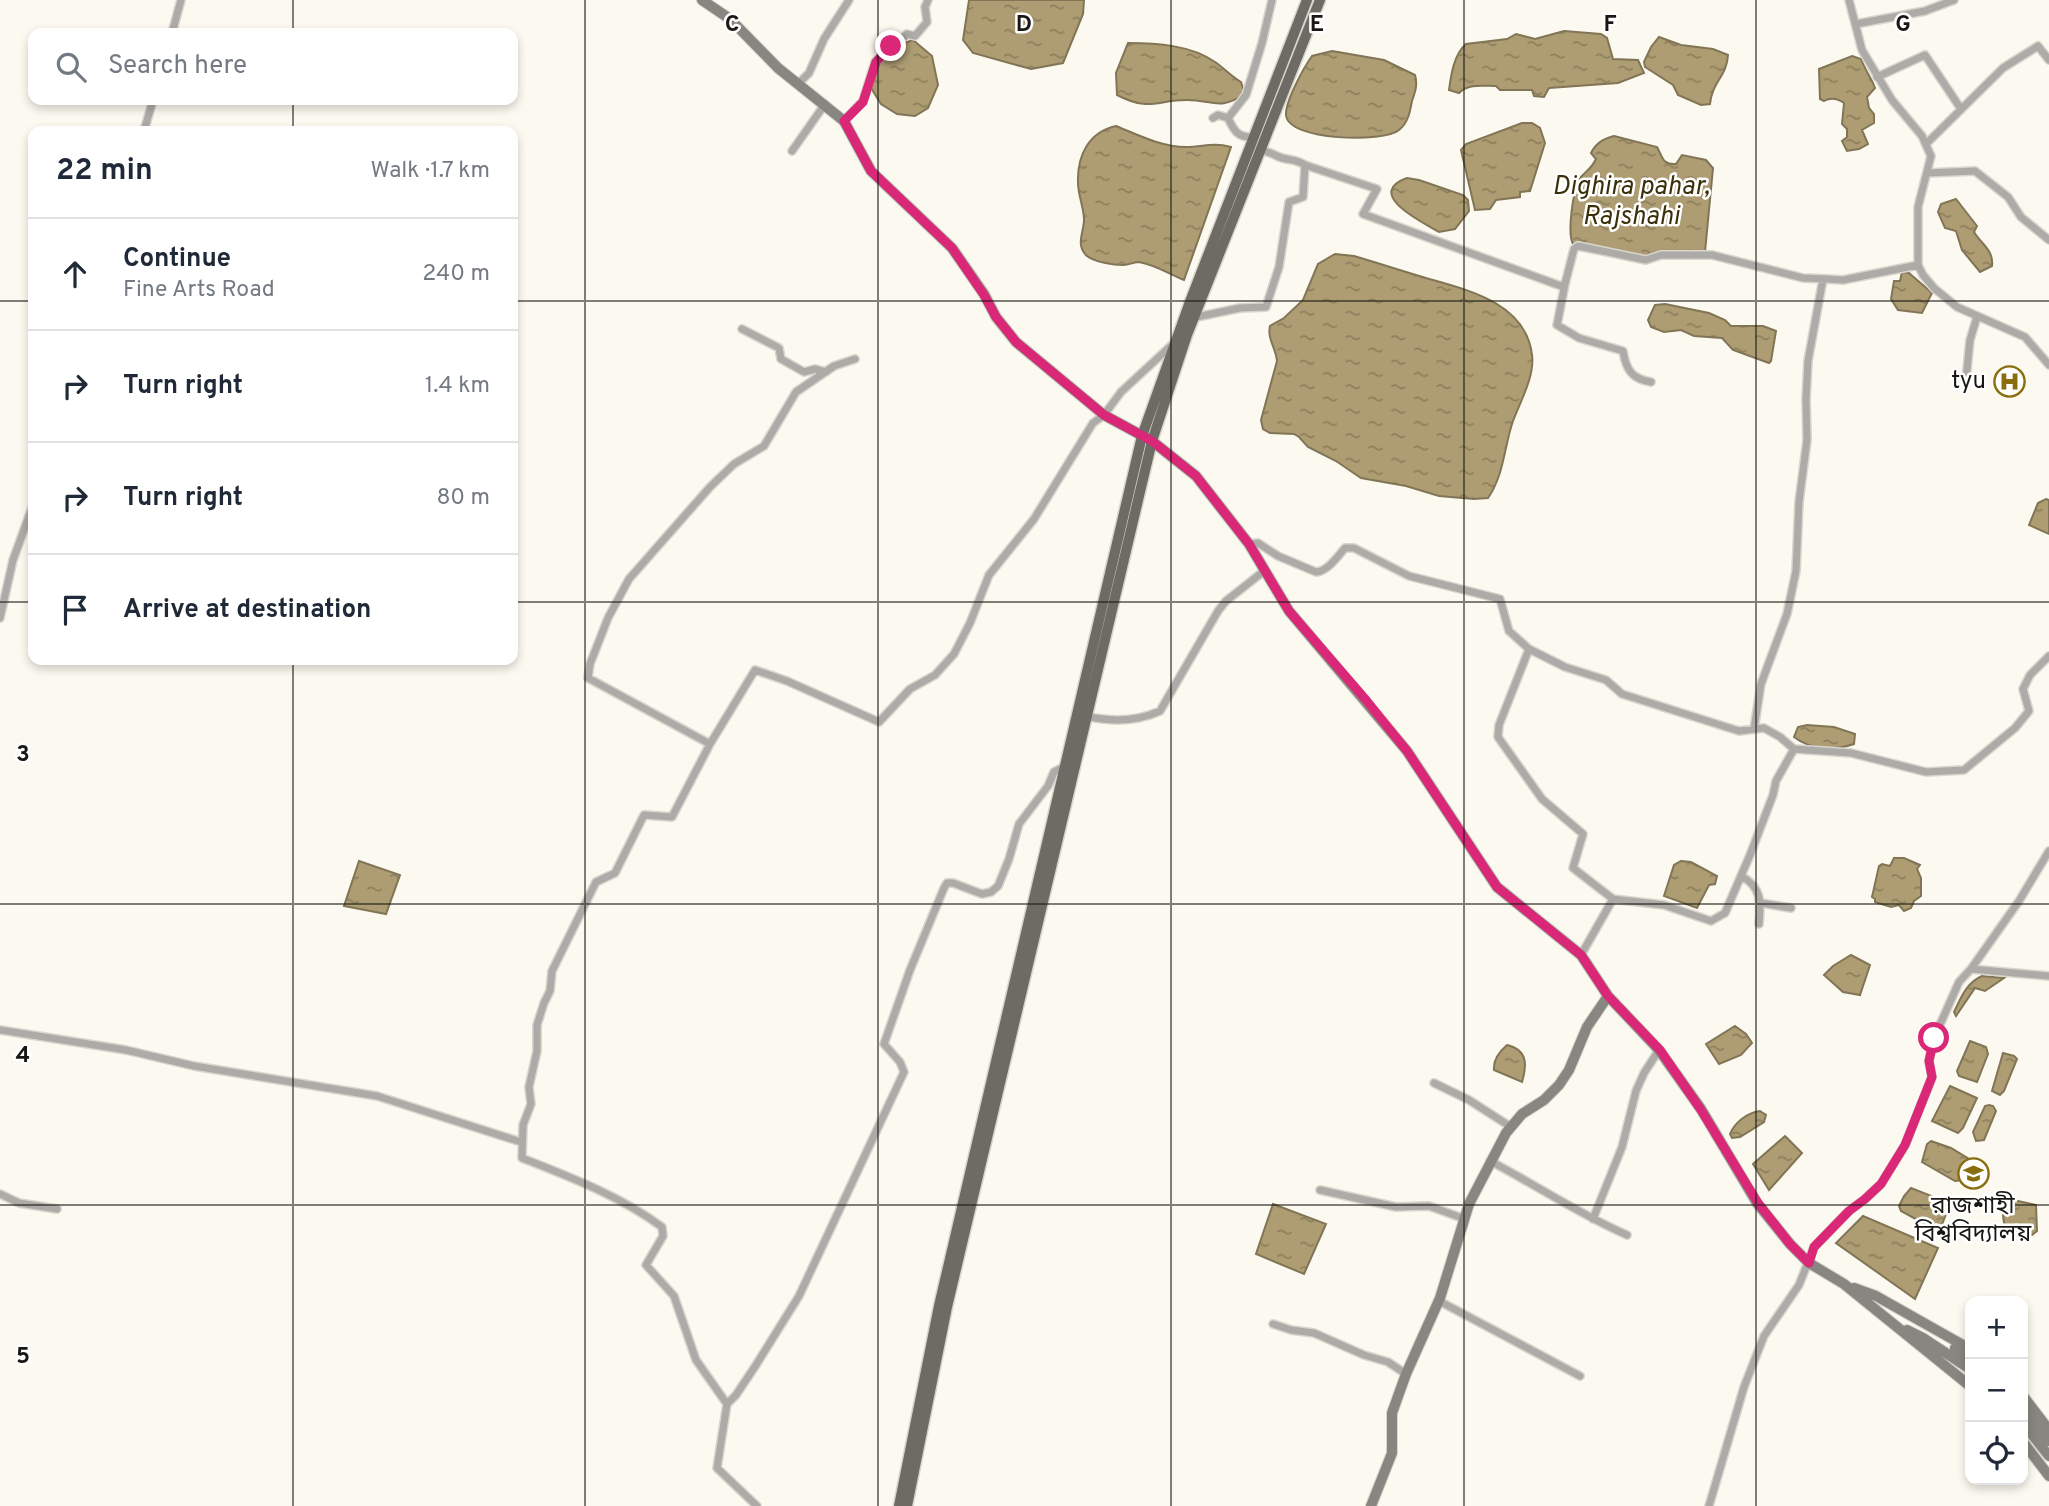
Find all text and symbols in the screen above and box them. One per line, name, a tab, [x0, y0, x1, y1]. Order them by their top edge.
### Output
text: C	[725, 11, 739, 40]
text: D	[1016, 11, 1032, 40]
text: E	[1310, 11, 1324, 40]
text: F	[1603, 11, 1617, 40]
text: G	[1895, 11, 1911, 40]
search box	[28, 28, 518, 105]
route end	[875, 30, 906, 61]
icon: search	[52, 48, 90, 86]
text: Search here	[108, 50, 247, 83]
text: 22 min	[56, 153, 153, 190]
text: Walk · 1.7 km	[370, 157, 490, 186]
water label: Dighira pahar, Rajshahi	[1552, 171, 1710, 234]
text: Continue	[123, 243, 231, 276]
icon: ahead	[56, 255, 94, 293]
text: 240 m	[422, 260, 490, 289]
text: Fine Arts Road	[123, 276, 275, 305]
hospital icon: tyu	[1992, 365, 2026, 399]
icon: right	[56, 367, 94, 405]
place label: tyu	[1951, 367, 1986, 397]
text: Turn right	[123, 370, 243, 403]
text: 1.4 km	[425, 372, 490, 401]
icon: right	[56, 479, 94, 517]
text: Turn right	[123, 482, 243, 515]
text: 80 m	[437, 484, 490, 513]
icon: arrive	[56, 591, 94, 629]
text: Arrive at destination	[123, 594, 371, 627]
text: 3	[16, 741, 30, 770]
route start	[1918, 1022, 1949, 1053]
text: 4	[16, 1042, 30, 1071]
school or university icon: রাজশাহী বিশ্ববিদ্যালয়	[1956, 1156, 1990, 1190]
place label: রাজশাহী বিশ্ববিদ্যালয়	[1914, 1191, 2032, 1250]
map controls	[1965, 1296, 2028, 1485]
button: +	[1965, 1296, 2028, 1359]
text: 5	[16, 1343, 30, 1372]
button: −	[1965, 1359, 2028, 1422]
button: locate	[1965, 1422, 2028, 1485]

